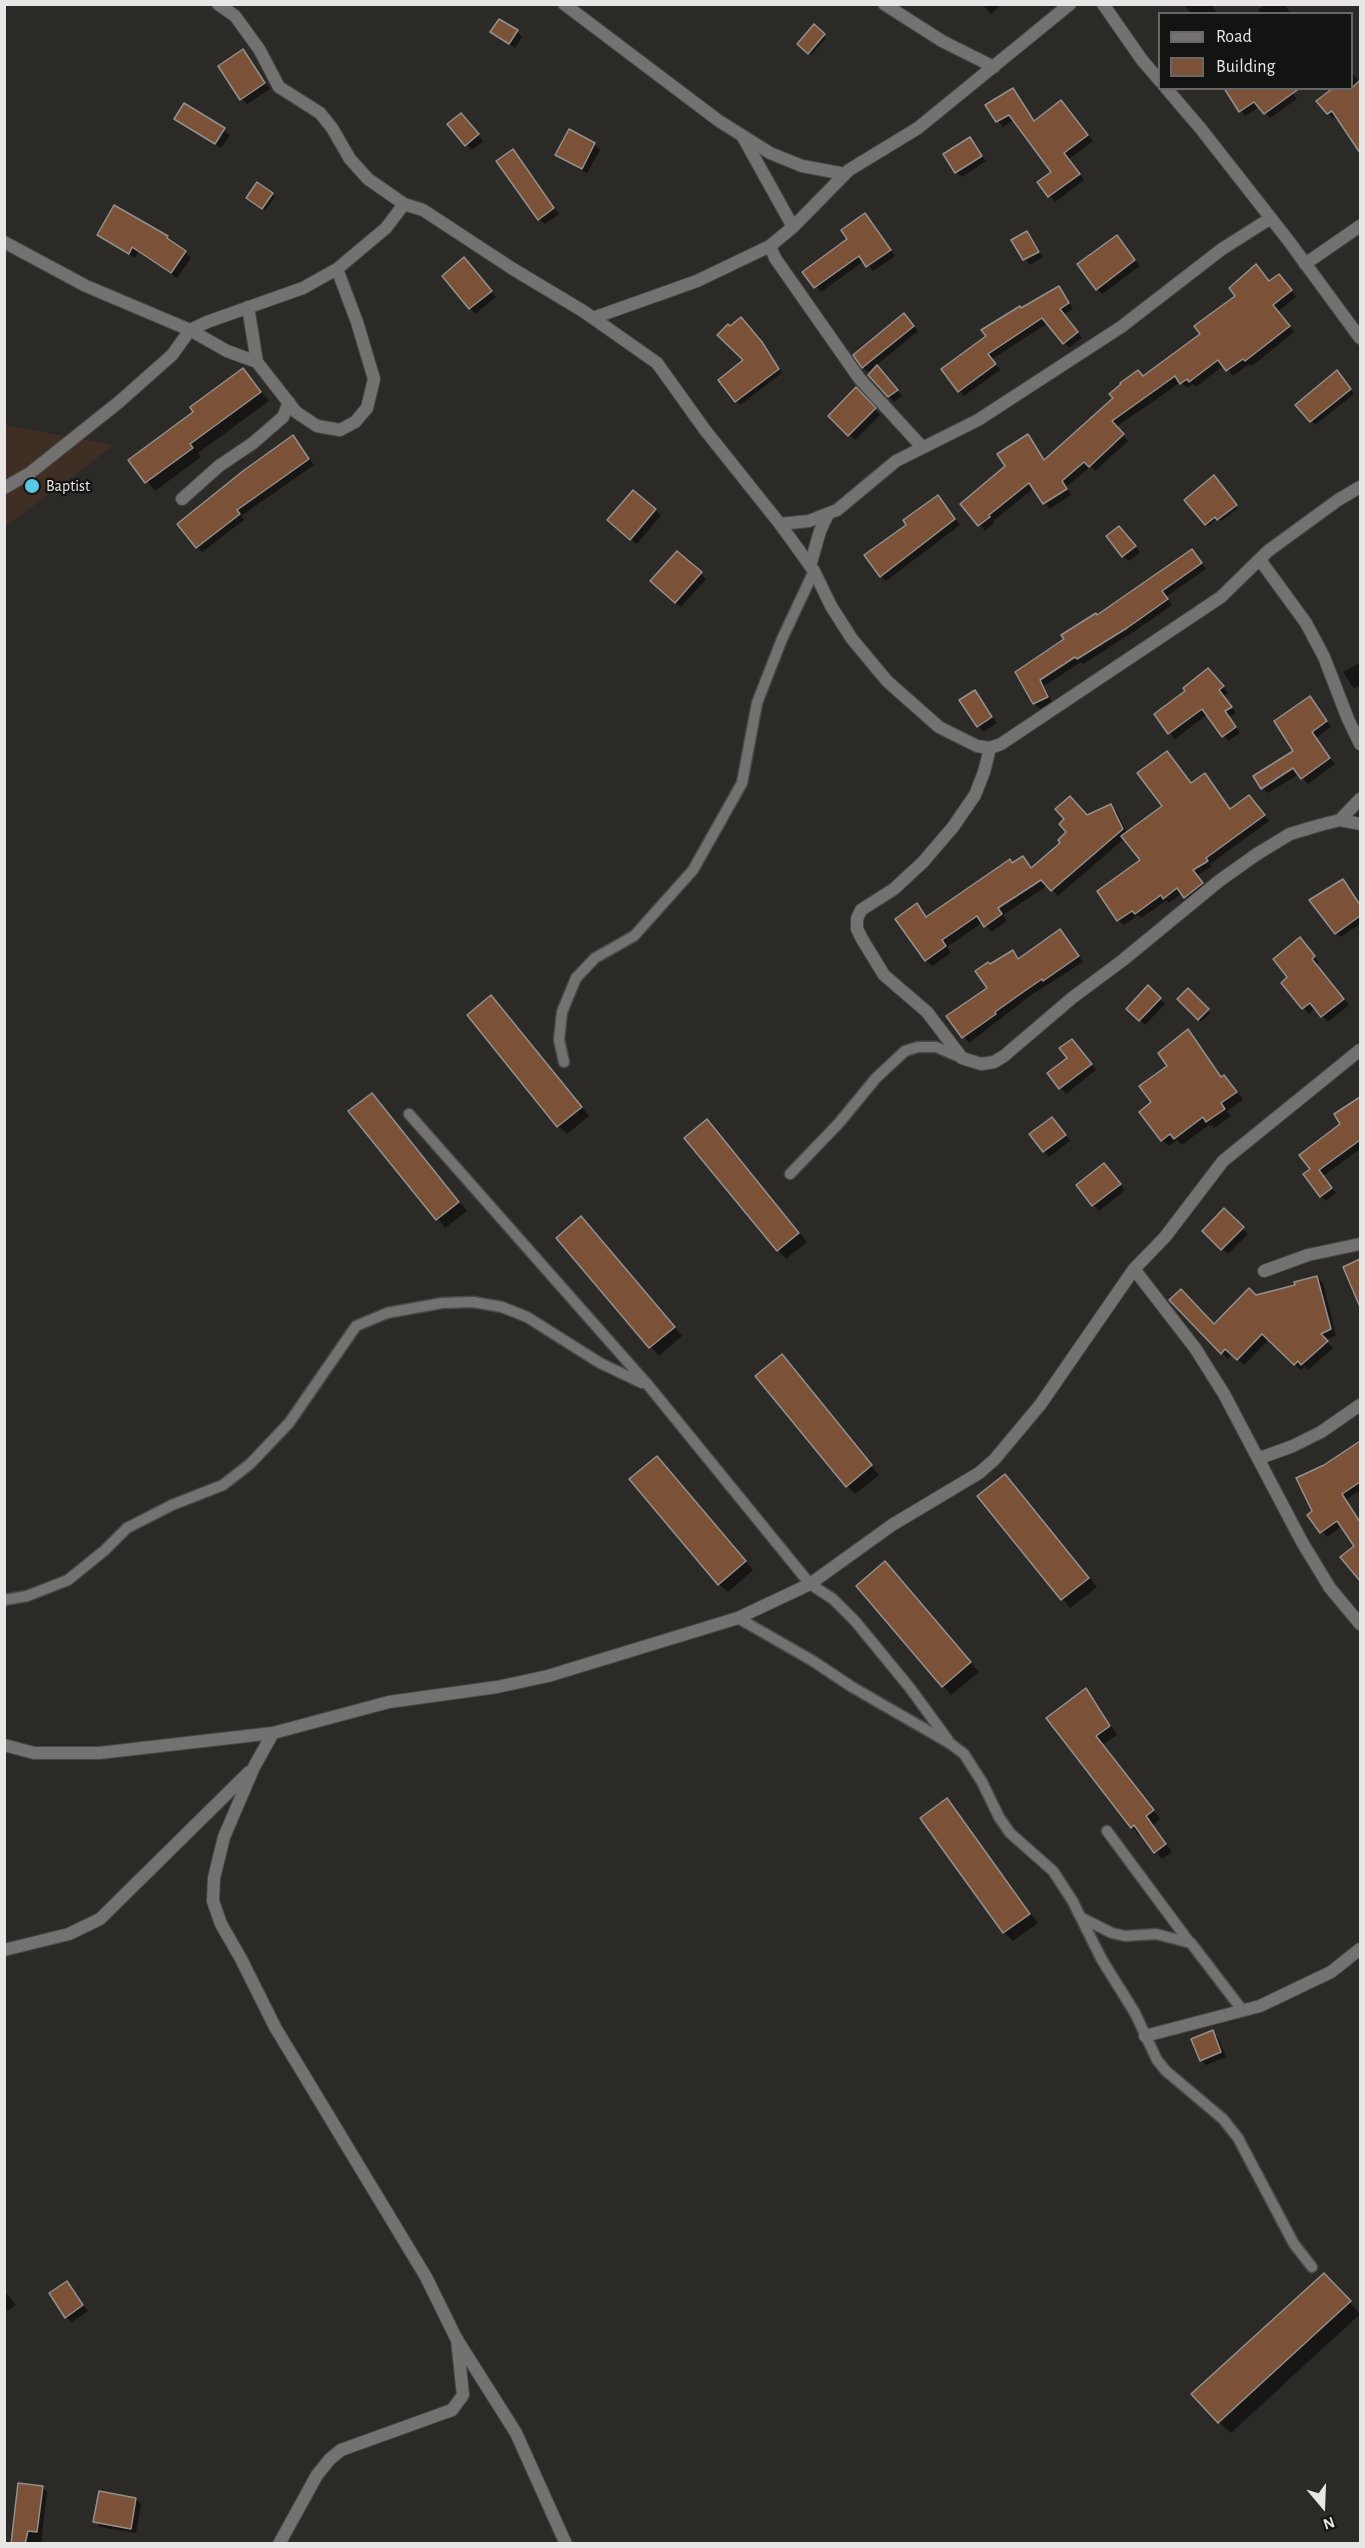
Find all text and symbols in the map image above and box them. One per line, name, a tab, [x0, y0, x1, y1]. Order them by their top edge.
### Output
legend	[1158, 12, 1353, 90]
text: Road	[1216, 28, 1252, 46]
text: Building	[1216, 58, 1275, 76]
place label: Baptist	[46, 476, 90, 496]
marker: Baptist	[23, 477, 41, 495]
north arrow	[1293, 2476, 1353, 2536]
text: N	[1321, 2514, 1337, 2532]

